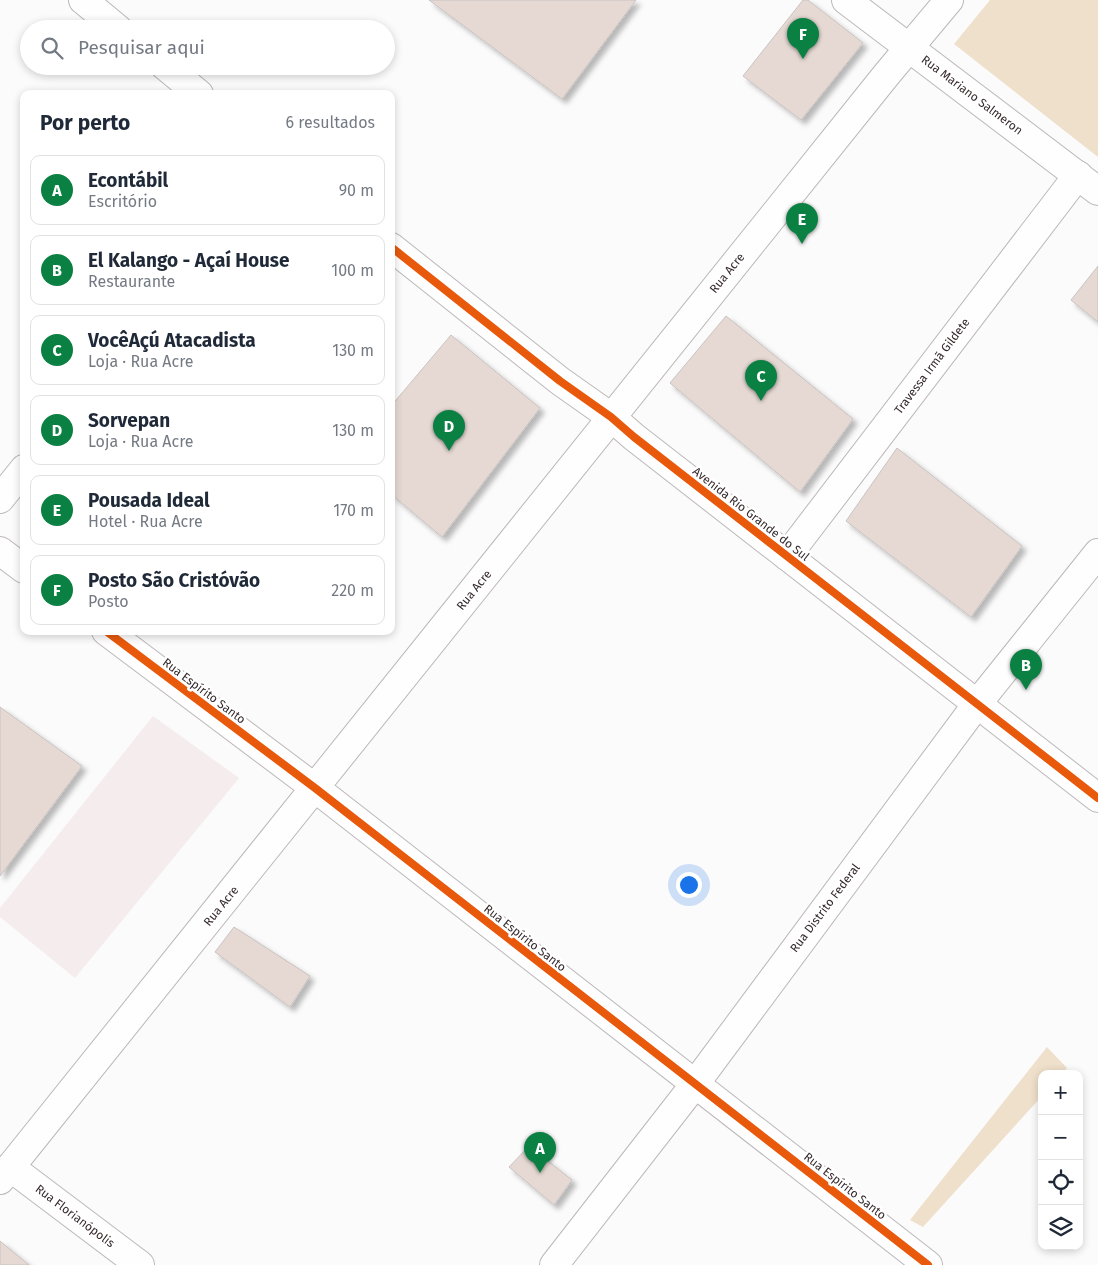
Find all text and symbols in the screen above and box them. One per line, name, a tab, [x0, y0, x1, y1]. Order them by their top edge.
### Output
pin: F	[787, 18, 819, 59]
search box	[20, 20, 395, 75]
icon: search	[38, 34, 66, 62]
text: Pesquisar aqui	[78, 36, 205, 59]
street label: Rua Mariano Salmeron	[919, 52, 1025, 138]
text: Por perto	[40, 110, 130, 136]
text: 6 resultados	[286, 113, 375, 132]
text: Econtábil	[88, 169, 168, 192]
text: A	[52, 181, 62, 200]
text: 90 m	[339, 181, 374, 200]
text: Escritório	[88, 192, 157, 211]
pin: E	[786, 203, 818, 244]
text: El Kalango - Açaí House	[88, 249, 290, 272]
street label: Rua Acre	[707, 250, 747, 296]
text: B	[52, 261, 62, 280]
text: 100 m	[331, 261, 374, 280]
text: Restaurante	[88, 272, 175, 291]
street label: Travessa Irmã Gildete	[891, 315, 973, 417]
text: VocêAçú Atacadista	[88, 329, 256, 352]
text: C	[52, 341, 62, 360]
text: 130 m	[332, 341, 374, 360]
text: Loja · Rua Acre	[88, 352, 194, 371]
pin: C	[745, 360, 777, 401]
text: Sorvepan	[88, 409, 170, 432]
pin: D	[433, 410, 465, 451]
text: D	[52, 421, 62, 440]
text: 130 m	[332, 421, 374, 440]
text: Loja · Rua Acre	[88, 432, 194, 451]
street label: Avenida Rio Grande do Sul	[690, 464, 812, 564]
text: Pousada Ideal	[88, 489, 210, 512]
text: E	[53, 501, 61, 520]
text: 170 m	[333, 501, 374, 520]
text: Hotel · Rua Acre	[88, 512, 203, 531]
street label: Rua Acre	[454, 567, 494, 613]
text: Posto São Cristóvão	[88, 569, 260, 592]
text: F	[53, 581, 61, 600]
text: 220 m	[331, 581, 374, 600]
text: Posto	[88, 592, 129, 611]
pin: B	[1010, 649, 1042, 690]
street label: Rua Espírito Santo	[160, 655, 248, 727]
street label: Rua Distrito Federal	[787, 861, 863, 955]
your location	[676, 872, 702, 898]
street label: Rua Acre	[201, 883, 241, 929]
street label: Rua Espírito Santo	[481, 902, 569, 974]
map controls	[1038, 1070, 1083, 1250]
button: +	[1038, 1070, 1083, 1115]
button: −	[1038, 1115, 1083, 1160]
pin: A	[524, 1132, 556, 1173]
street label: Rua Espírito Santo	[801, 1150, 889, 1222]
button: locate	[1038, 1160, 1083, 1205]
street label: Rua Florianópolis	[33, 1182, 118, 1251]
button: layers	[1038, 1205, 1083, 1250]

